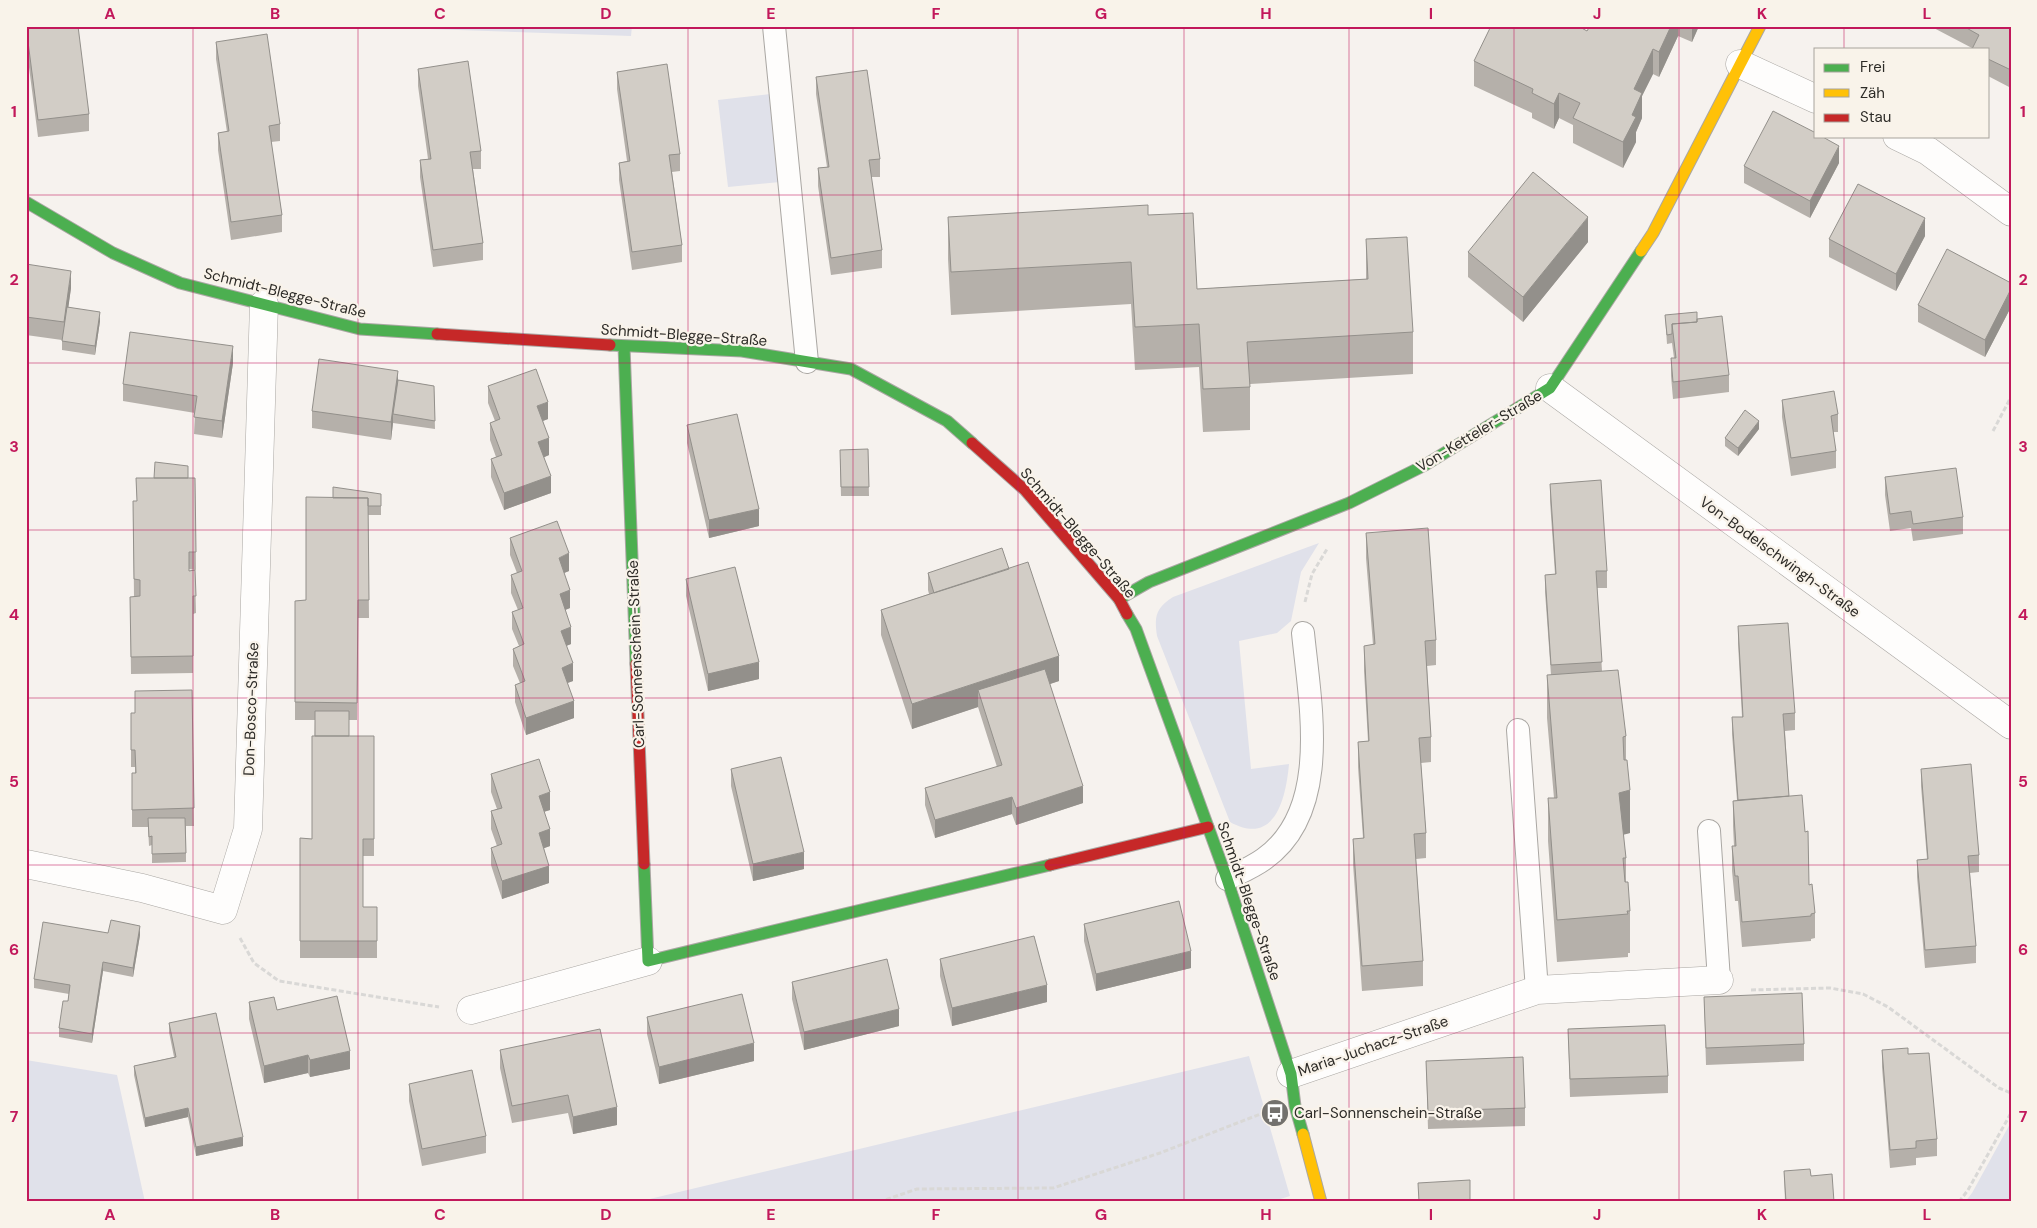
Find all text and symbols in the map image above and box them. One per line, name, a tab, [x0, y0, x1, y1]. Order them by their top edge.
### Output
text: A	[104, 3, 116, 24]
text: B	[270, 3, 280, 24]
text: C	[434, 3, 446, 24]
text: D	[600, 3, 612, 24]
text: E	[766, 3, 776, 24]
text: F	[932, 3, 941, 24]
text: G	[1095, 3, 1107, 24]
text: H	[1260, 3, 1272, 24]
text: I	[1429, 3, 1433, 24]
text: J	[1593, 3, 1601, 24]
text: K	[1757, 3, 1768, 24]
text: L	[1923, 3, 1932, 24]
legend	[1814, 48, 1990, 138]
text: Frei	[1860, 57, 1885, 77]
text: Zäh	[1860, 83, 1885, 103]
text: 1	[11, 101, 17, 122]
text: 1	[2020, 101, 2026, 122]
text: Stau	[1860, 107, 1891, 127]
street label: Schmidt-Blegge-Straße	[202, 263, 368, 323]
text: 2	[9, 269, 19, 290]
text: 2	[2018, 269, 2028, 290]
street label: Schmidt-Blegge-Straße	[600, 319, 768, 351]
street label: Von-Ketteler-Straße	[1412, 386, 1546, 476]
text: 3	[9, 436, 19, 457]
text: 3	[2018, 436, 2028, 457]
street label: Schmidt-Blegge-Straße	[1016, 464, 1140, 602]
street label: Von-Bodelschwingh-Straße	[1696, 492, 1864, 622]
street label: Carl-Sonnenschein-Straße	[623, 560, 649, 748]
text: 4	[9, 604, 19, 625]
text: 4	[2018, 604, 2028, 625]
street label: Don-Bosco-Straße	[239, 642, 263, 776]
text: 5	[9, 771, 19, 792]
text: 5	[2018, 771, 2028, 792]
street label: Schmidt-Blegge-Straße	[1212, 819, 1286, 983]
text: 6	[9, 939, 19, 960]
text: 6	[2018, 939, 2028, 960]
street label: Maria-Juchacz-Straße	[1295, 1011, 1451, 1081]
bus stop icon: Carl-Sonnenschein-Straße	[1260, 1098, 1290, 1128]
place label: Carl-Sonnenschein-Straße	[1294, 1103, 1482, 1123]
text: 7	[10, 1106, 19, 1127]
text: 7	[2019, 1106, 2028, 1127]
text: A	[104, 1204, 116, 1225]
text: B	[270, 1204, 280, 1225]
text: C	[434, 1204, 446, 1225]
text: D	[600, 1204, 612, 1225]
text: E	[766, 1204, 776, 1225]
text: F	[932, 1204, 941, 1225]
text: G	[1095, 1204, 1107, 1225]
text: H	[1260, 1204, 1272, 1225]
text: I	[1429, 1204, 1433, 1225]
text: J	[1593, 1204, 1601, 1225]
text: K	[1757, 1204, 1768, 1225]
text: L	[1923, 1204, 1932, 1225]

